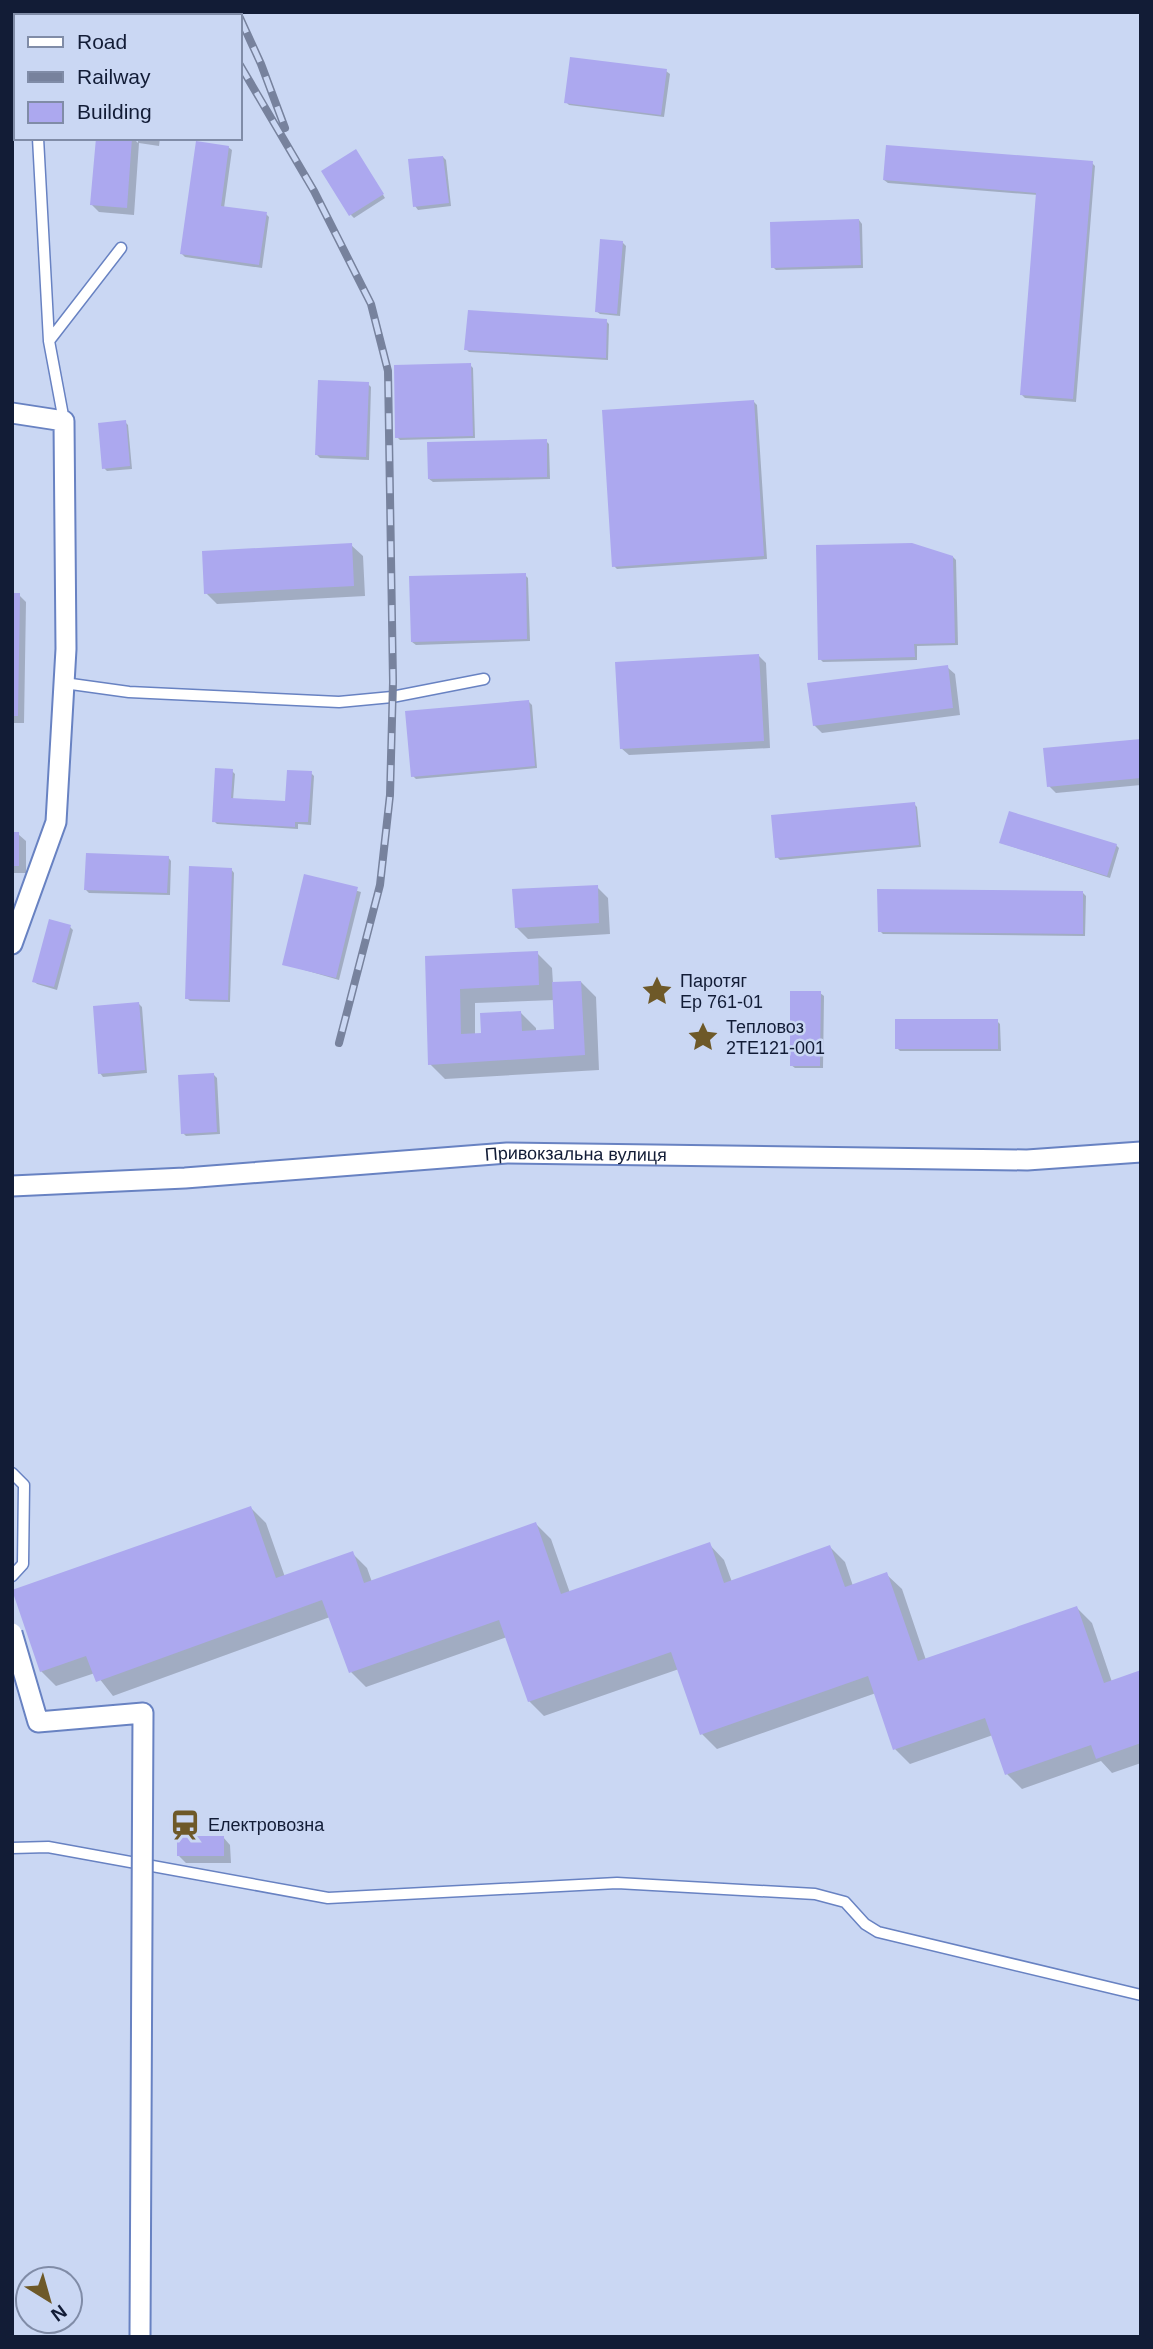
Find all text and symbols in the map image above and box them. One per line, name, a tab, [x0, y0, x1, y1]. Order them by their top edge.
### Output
legend	[14, 14, 242, 140]
text: Road	[77, 30, 127, 53]
text: Railway	[77, 65, 151, 88]
text: Building	[77, 100, 152, 123]
place label: Паротяг Ер 761-01	[680, 971, 763, 1012]
place icon: Паротяг Ер 761-01	[640, 974, 674, 1008]
place label: Тепловоз 2ТЕ121-001	[726, 1017, 825, 1058]
place icon: Тепловоз 2ТЕ121-001	[686, 1020, 720, 1054]
street label: Привокзальна вулиця	[484, 1143, 667, 1165]
station icon: Електровозна	[168, 1808, 202, 1842]
place label: Електровозна	[208, 1815, 325, 1835]
north arrow	[14, 2265, 84, 2335]
text: N	[47, 2301, 71, 2326]

